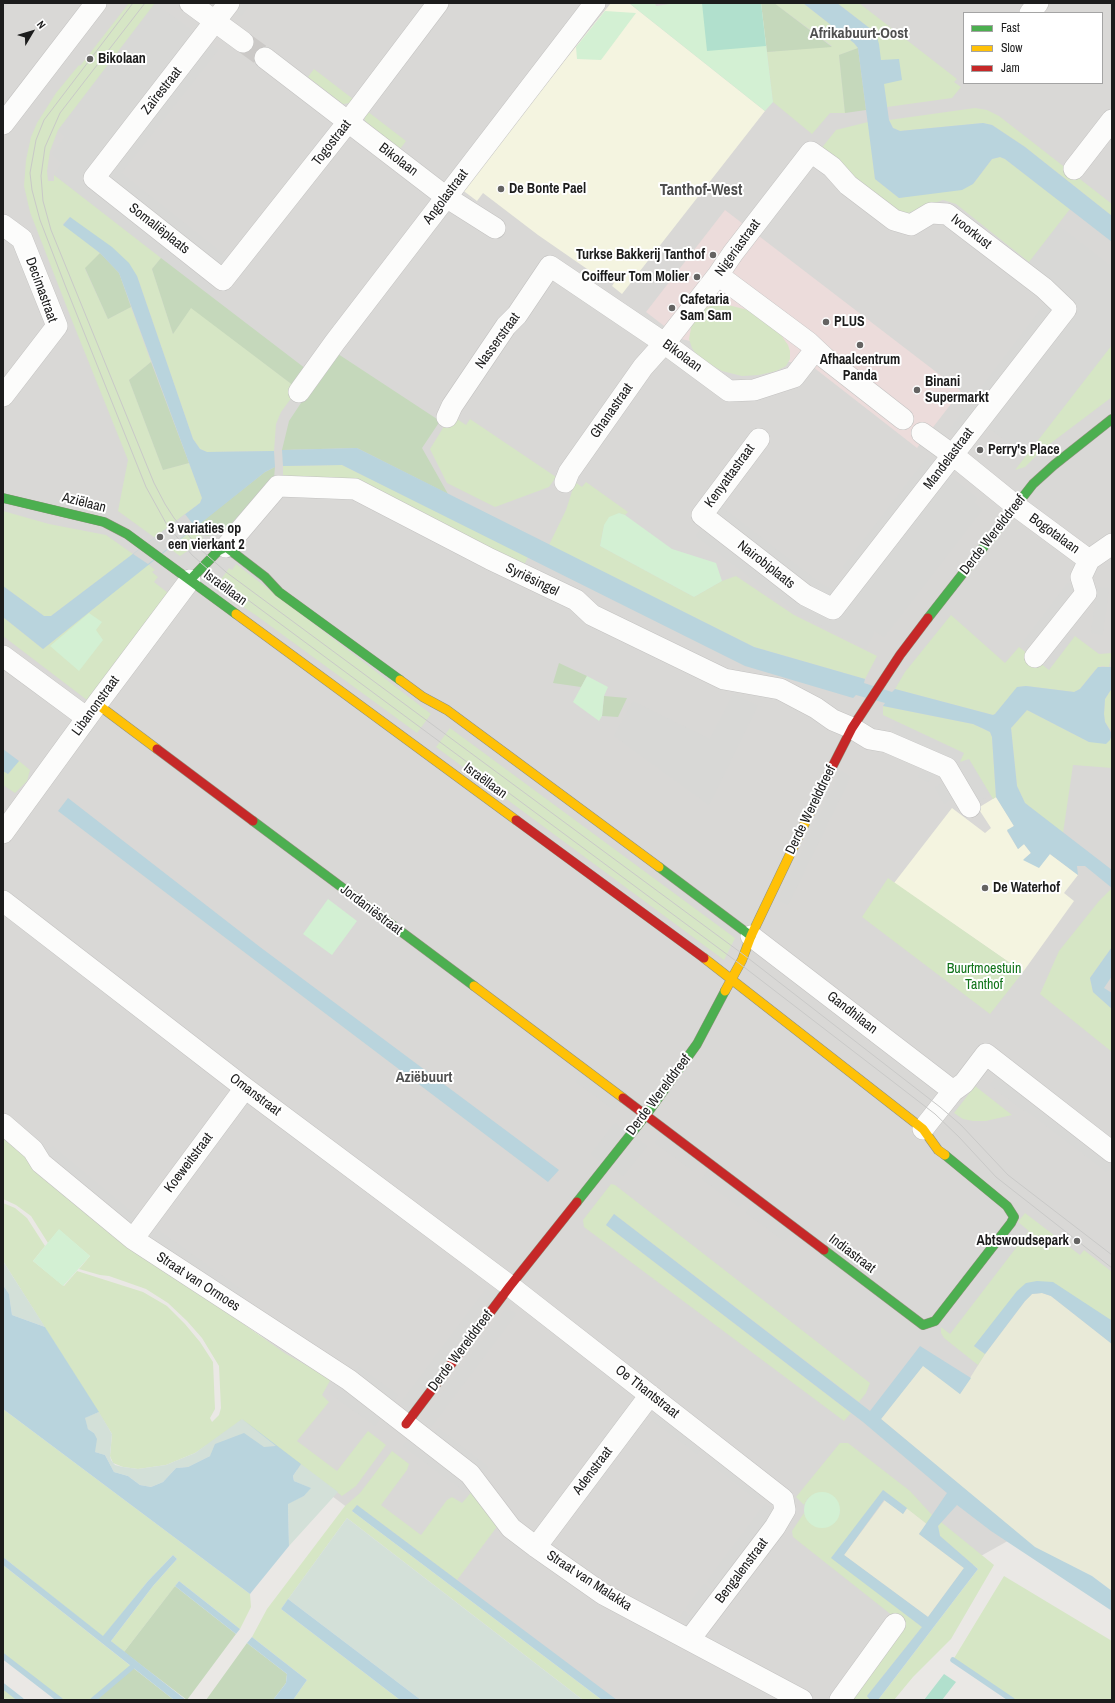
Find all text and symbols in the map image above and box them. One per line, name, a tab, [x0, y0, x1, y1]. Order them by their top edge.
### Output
north arrow	[12, 12, 52, 52]
legend	[963, 12, 1103, 84]
text: N	[34, 18, 49, 31]
text: Fast	[1001, 20, 1020, 36]
district label: Afrikabuurt-Oost	[810, 25, 908, 43]
text: Slow	[1001, 40, 1022, 56]
place label: Bikolaan	[98, 51, 146, 67]
marker: Bikolaan	[85, 54, 95, 64]
text: Jam	[1001, 60, 1020, 76]
street label: Zaïrestraat	[138, 64, 186, 118]
street label: Togostraat	[309, 117, 355, 169]
street label: Bikolaan	[375, 140, 421, 180]
street label: Angolastraat	[420, 166, 472, 228]
place label: De Bonte Pael	[509, 181, 586, 197]
district label: Tanthof-West	[660, 181, 742, 201]
marker: De Bonte Pael	[496, 184, 506, 194]
street label: Somaliëplaats	[125, 200, 193, 258]
street label: Ivoorkust	[947, 211, 995, 253]
street label: Nigeriastraat	[712, 216, 764, 280]
place label: Turkse Bakkerij Tanthof	[576, 247, 705, 263]
marker: Turkse Bakkerij Tanthof	[708, 250, 718, 260]
street label: Decimastraat	[21, 255, 61, 325]
place label: Coiffeur Tom Molier	[581, 269, 689, 285]
marker: Coiffeur Tom Molier	[692, 272, 702, 282]
place label: Cafetaria Sam Sam	[680, 292, 732, 324]
marker: Cafetaria Sam Sam	[667, 303, 677, 313]
street label: Nasserstraat	[472, 310, 524, 372]
place label: PLUS	[834, 314, 865, 330]
marker: PLUS	[821, 317, 831, 327]
street label: Bikolaan	[659, 336, 705, 376]
marker: Afhaalcentrum Panda	[855, 340, 865, 350]
place label: Afhaalcentrum Panda	[820, 352, 900, 384]
place label: Binani Supermarkt	[925, 374, 989, 406]
street label: Ghanastraat	[587, 380, 637, 442]
marker: Binani Supermarkt	[912, 385, 922, 395]
street label: Mandelastraat	[920, 425, 978, 493]
street label: Kenyattastraat	[701, 441, 759, 511]
place label: Perry's Place	[988, 442, 1060, 458]
marker: Perry's Place	[975, 445, 985, 455]
street label: Aziëlaan	[60, 489, 108, 517]
street label: Derde Werelddreef	[957, 492, 1029, 578]
street label: Bogotalaan	[1026, 510, 1082, 558]
place label: 3 variaties op een vierkant 2	[168, 521, 245, 554]
marker: 3 variaties op een vierkant 2	[155, 532, 165, 542]
street label: Nairobiplaats	[734, 537, 798, 593]
street label: Syriësingel	[503, 560, 561, 600]
street label: Israëllaan	[200, 567, 250, 609]
street label: Libanonstraat	[69, 673, 123, 739]
street label: Israëllaan	[460, 760, 510, 802]
street label: Derde Werelddreef	[782, 763, 840, 857]
place label: De Waterhof	[993, 880, 1060, 896]
street label: Jordaniëstraat	[337, 881, 405, 939]
marker: De Waterhof	[980, 883, 990, 893]
park label: Buurtmoestuin Tanthof	[947, 961, 1021, 994]
street label: Gandhilaan	[823, 988, 881, 1038]
street label: Derde Werelddreef	[623, 1051, 695, 1139]
district label: Aziëbuurt	[396, 1069, 452, 1087]
street label: Omanstraat	[226, 1070, 284, 1120]
street label: Koeweitstraat	[161, 1130, 217, 1196]
street label: Indiastraat	[825, 1231, 879, 1277]
place label: Abtswoudsepark	[977, 1233, 1069, 1249]
marker: Abtswoudsepark	[1072, 1236, 1082, 1246]
street label: Straat van Ormoes	[153, 1249, 243, 1315]
street label: Derde Werelddreef	[425, 1307, 497, 1395]
street label: Oe Thantstraat	[612, 1362, 682, 1422]
street label: Adenstraat	[570, 1444, 616, 1498]
street label: Bengalenstraat	[712, 1535, 772, 1607]
street label: Straat van Malakka	[543, 1547, 635, 1615]

